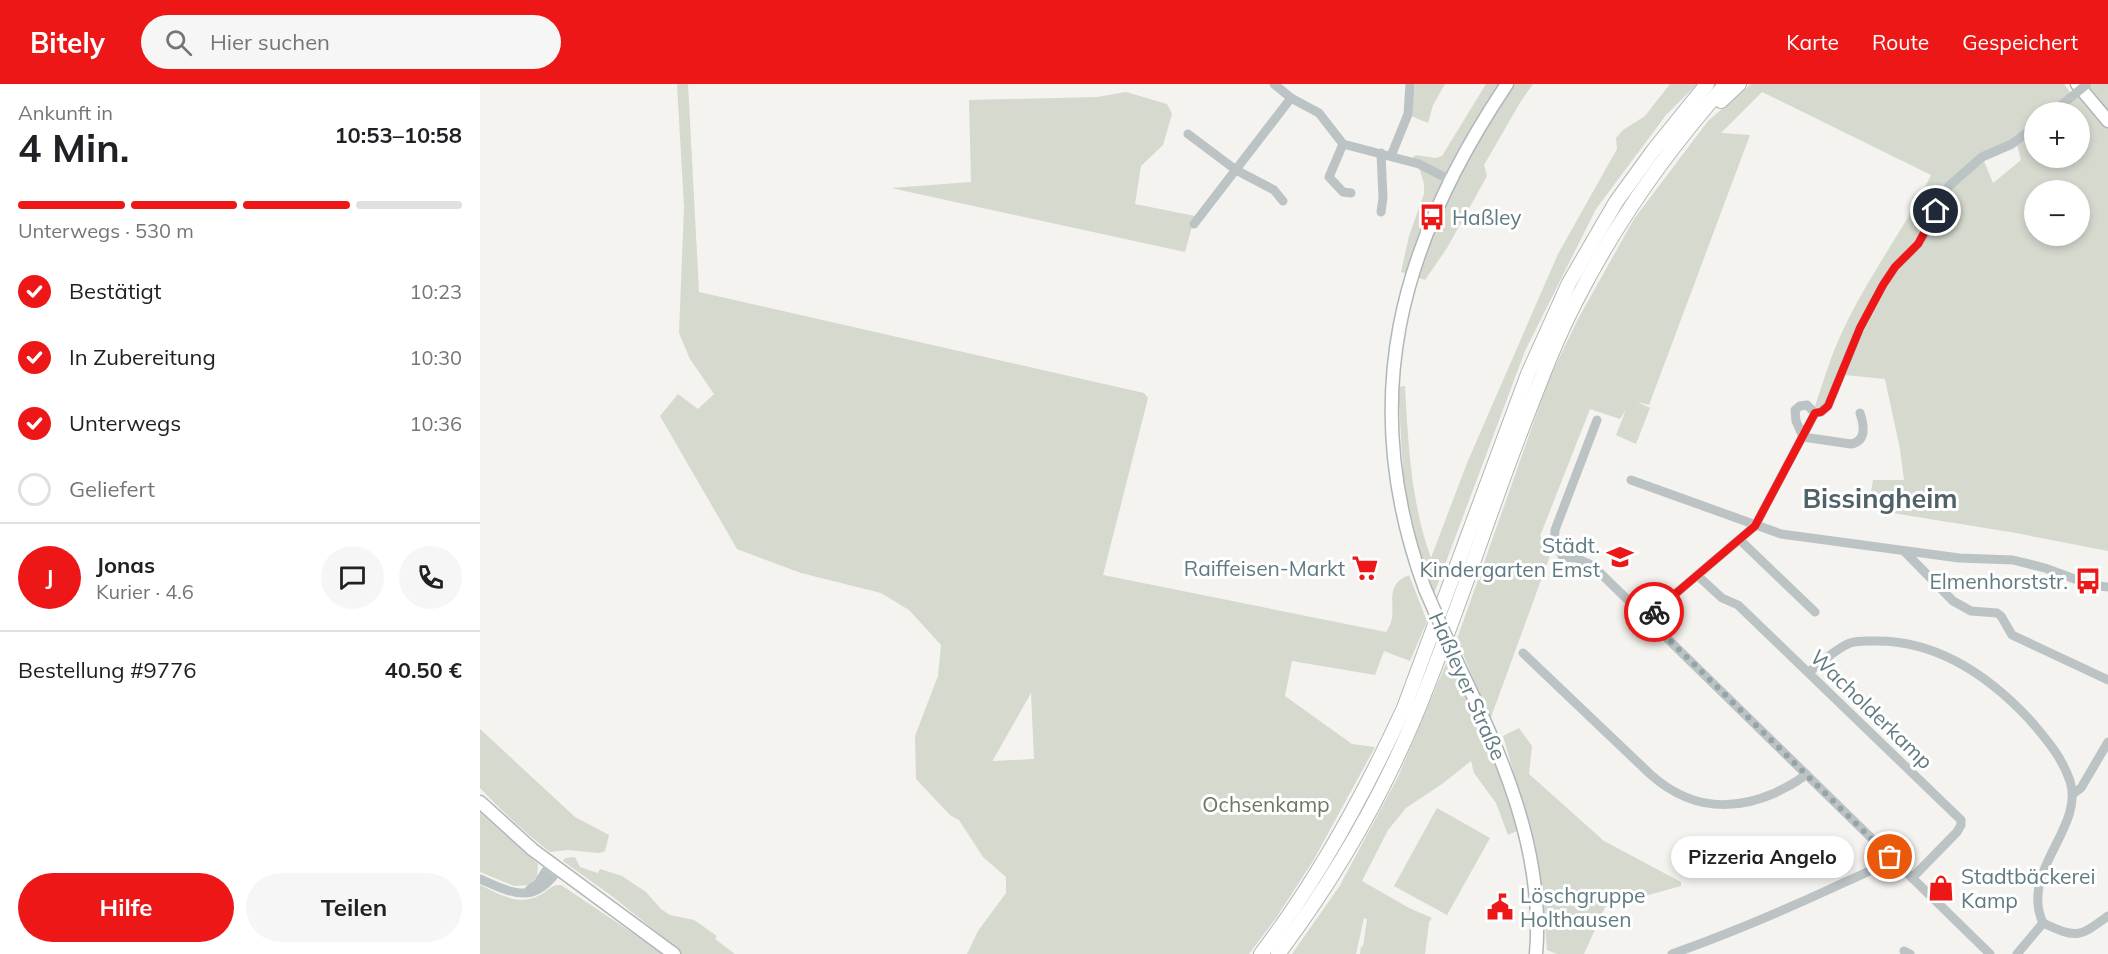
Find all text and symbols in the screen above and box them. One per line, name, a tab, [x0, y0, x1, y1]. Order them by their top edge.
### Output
search box	[141, 15, 561, 69]
text: Bitely	[30, 25, 105, 60]
icon: search	[162, 26, 195, 59]
text: Hier suchen	[210, 28, 330, 56]
text: Karte	[1786, 29, 1839, 55]
text: Route	[1872, 29, 1929, 55]
text: Gespeichert	[1962, 29, 2078, 55]
text: Ankunft in	[18, 100, 113, 125]
map controls	[2024, 102, 2090, 246]
button: +	[2024, 102, 2090, 168]
text: 10:53–10:58	[334, 121, 462, 149]
text: 4 Min.	[18, 123, 129, 172]
button: −	[2024, 180, 2090, 246]
pin	[1910, 185, 1961, 236]
icon: home	[1919, 194, 1952, 227]
bus stop icon: Haßley	[1417, 202, 1447, 232]
place label: Haßley	[1452, 204, 1521, 230]
text: Unterwegs · 530 m	[18, 218, 194, 243]
icon: check	[18, 275, 51, 308]
text: Bestätigt	[69, 277, 162, 305]
text: 10:23	[409, 279, 462, 304]
icon: check	[18, 341, 51, 374]
text: In Zubereitung	[69, 343, 216, 371]
text: 10:30	[409, 345, 462, 370]
icon: check	[18, 407, 51, 440]
text: Unterwegs	[69, 409, 181, 437]
text: 10:36	[409, 411, 462, 436]
text: Geliefert	[69, 475, 155, 503]
district label: Bissingheim	[1802, 481, 1958, 515]
place label: Städt. Kindergarten Emst	[1420, 532, 1600, 582]
school or university icon: Städt. Kindergarten Emst	[1605, 542, 1635, 572]
button: chat	[321, 546, 384, 609]
button: phone	[399, 546, 462, 609]
text: Jonas	[96, 551, 155, 579]
supermarket icon: Raiffeisen-Markt	[1350, 553, 1380, 583]
place label: Raiffeisen-Markt	[1184, 555, 1345, 581]
text: J	[46, 563, 53, 591]
bus stop icon: Elmenhorststr.	[2073, 566, 2103, 596]
place label: Elmenhorststr.	[1929, 568, 2068, 594]
text: Kurier · 4.6	[96, 579, 194, 604]
courier	[1624, 582, 1684, 642]
icon: bike	[1638, 596, 1671, 629]
street label: Haßleyer Straße	[1424, 608, 1512, 764]
street label: Wacholderkamp	[1805, 644, 1939, 774]
text: Bestellung #9776	[18, 656, 196, 684]
text: 40.50 €	[385, 656, 462, 684]
park label: Ochsenkamp	[1202, 791, 1330, 817]
pin	[1864, 831, 1915, 882]
callout: Pizzeria Angelo	[1671, 836, 1854, 878]
icon: bag	[1873, 840, 1906, 873]
text: Pizzeria Angelo	[1688, 844, 1837, 869]
place label: Stadtbäckerei Kamp	[1961, 863, 2095, 913]
button: Hilfe	[18, 873, 234, 942]
button: Teilen	[246, 873, 462, 942]
shop icon: Stadtbäckerei Kamp	[1926, 873, 1956, 903]
place label: Löschgruppe Holthausen	[1520, 882, 1645, 932]
public building icon: Löschgruppe Holthausen	[1485, 892, 1515, 922]

